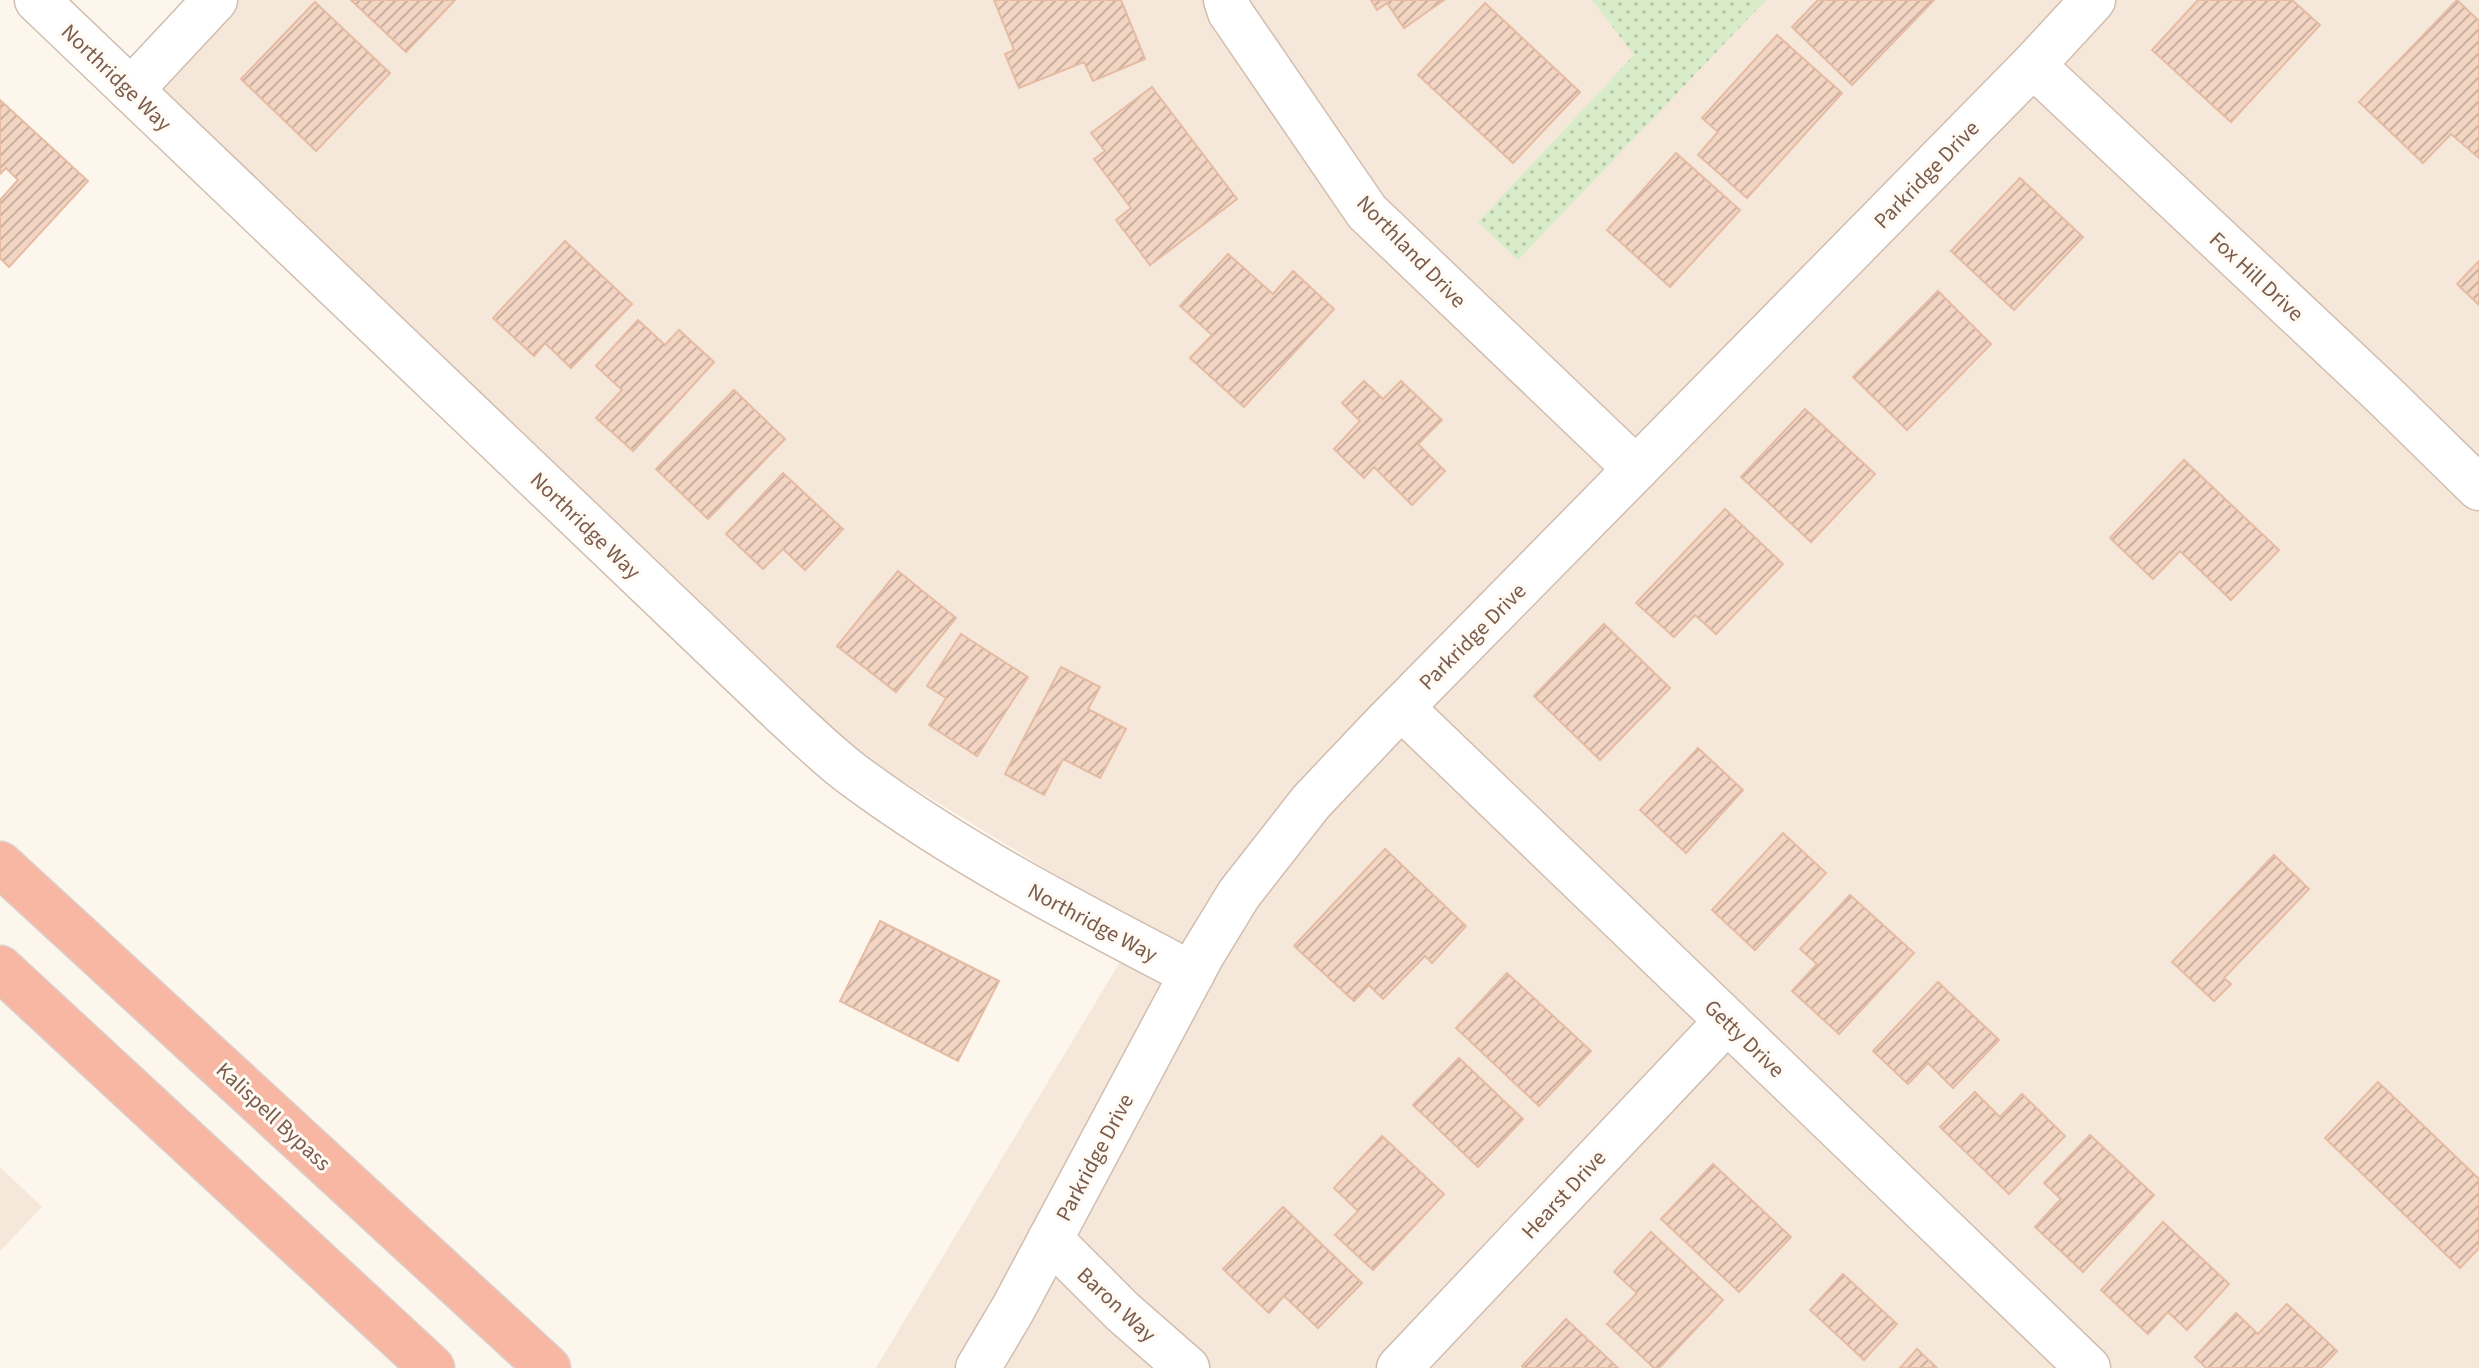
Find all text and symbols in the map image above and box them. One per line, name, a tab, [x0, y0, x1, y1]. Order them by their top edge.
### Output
street label: Northridge Way	[54, 17, 179, 139]
street label: Parkridge Drive	[1867, 113, 1987, 236]
street label: Northland Drive	[1349, 188, 1474, 315]
street label: Fox Hill Drive	[2202, 224, 2311, 329]
street label: Northridge Way	[523, 465, 648, 587]
street label: Parkridge Drive	[1412, 576, 1534, 698]
street label: Northridge Way	[1022, 875, 1164, 971]
street label: Getty Drive	[1697, 992, 1792, 1085]
street label: Kalispell Bypass	[209, 1055, 338, 1179]
street label: Parkridge Drive	[1048, 1088, 1142, 1227]
street label: Hearst Drive	[1514, 1143, 1614, 1247]
street label: Baron Way	[1070, 1260, 1164, 1350]

